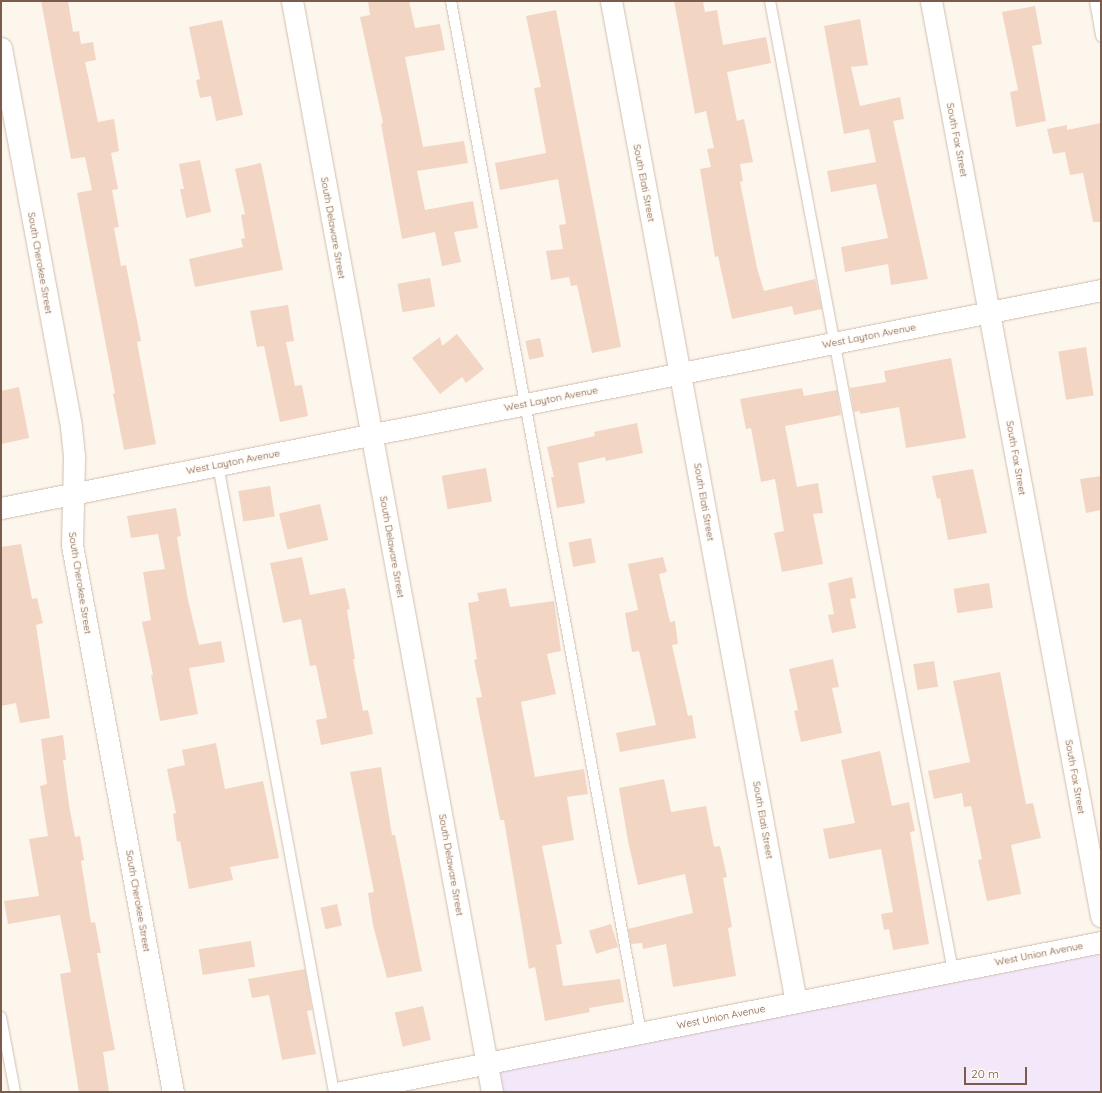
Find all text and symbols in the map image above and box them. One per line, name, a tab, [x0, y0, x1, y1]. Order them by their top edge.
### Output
street label: South Fox Street	[944, 102, 970, 178]
street label: South Elati Street	[631, 143, 657, 223]
street label: South Delaware Street	[318, 176, 348, 280]
street label: South Cherokee Street	[25, 211, 55, 315]
street label: West Layton Avenue	[821, 321, 917, 351]
street label: West Layton Avenue	[503, 384, 599, 414]
street label: South Fox Street	[1004, 420, 1028, 496]
street label: West Layton Avenue	[185, 447, 281, 477]
street label: South Elati Street	[691, 462, 717, 542]
street label: South Delaware Street	[377, 495, 407, 599]
street label: South Cherokee Street	[66, 531, 94, 635]
street label: South Fox Street	[1063, 739, 1087, 815]
street label: South Elati Street	[750, 780, 776, 860]
street label: South Delaware Street	[436, 813, 466, 917]
street label: South Cherokee Street	[123, 849, 153, 953]
street label: West Union Avenue	[994, 940, 1084, 968]
street label: West Union Avenue	[676, 1003, 766, 1031]
scale bar	[966, 1059, 1029, 1085]
text: 20 m	[971, 1066, 999, 1081]

